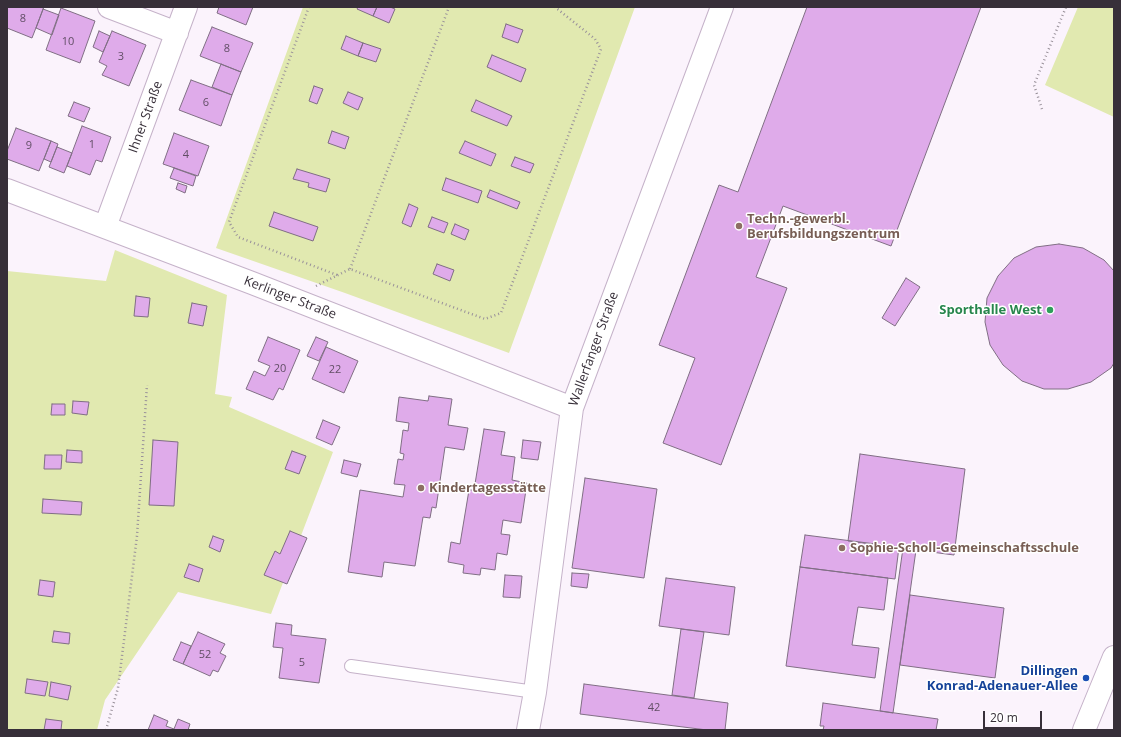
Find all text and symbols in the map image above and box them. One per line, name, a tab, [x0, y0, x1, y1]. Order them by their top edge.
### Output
house number: 8	[20, 12, 26, 26]
house number: 10	[62, 35, 74, 49]
house number: 8	[224, 42, 230, 56]
house number: 3	[118, 50, 124, 64]
street label: Ihner Straße	[126, 79, 166, 155]
house number: 6	[203, 96, 209, 110]
house number: 1	[89, 138, 95, 152]
house number: 9	[26, 139, 32, 153]
house number: 4	[183, 148, 189, 162]
place label: Techn.-gewerbl. Berufsbildungszentrum	[747, 211, 900, 242]
marker: Techn.-gewerbl. Berufsbildungszentrum	[734, 221, 744, 231]
street label: Kerlinger Straße	[242, 273, 338, 323]
street label: Wallerfanger Straße	[566, 290, 622, 408]
place label: Sporthalle West	[939, 302, 1042, 318]
marker: Sporthalle West	[1045, 305, 1055, 315]
house number: 20	[274, 362, 286, 376]
house number: 22	[329, 363, 341, 377]
place label: Kindertagesstätte	[429, 480, 546, 496]
marker: Kindertagesstätte	[416, 483, 426, 493]
place label: Sophie-Scholl-Gemeinschaftsschule	[850, 540, 1079, 556]
marker: Sophie-Scholl-Gemeinschaftsschule	[837, 543, 847, 553]
house number: 52	[199, 648, 211, 662]
house number: 5	[299, 656, 305, 670]
place label: Dillingen Konrad-Adenauer-Allee	[927, 663, 1078, 694]
marker: Dillingen Konrad-Adenauer-Allee	[1081, 673, 1091, 683]
house number: 42	[648, 701, 660, 715]
scale bar	[985, 703, 1044, 729]
text: 20 m	[990, 709, 1018, 726]

